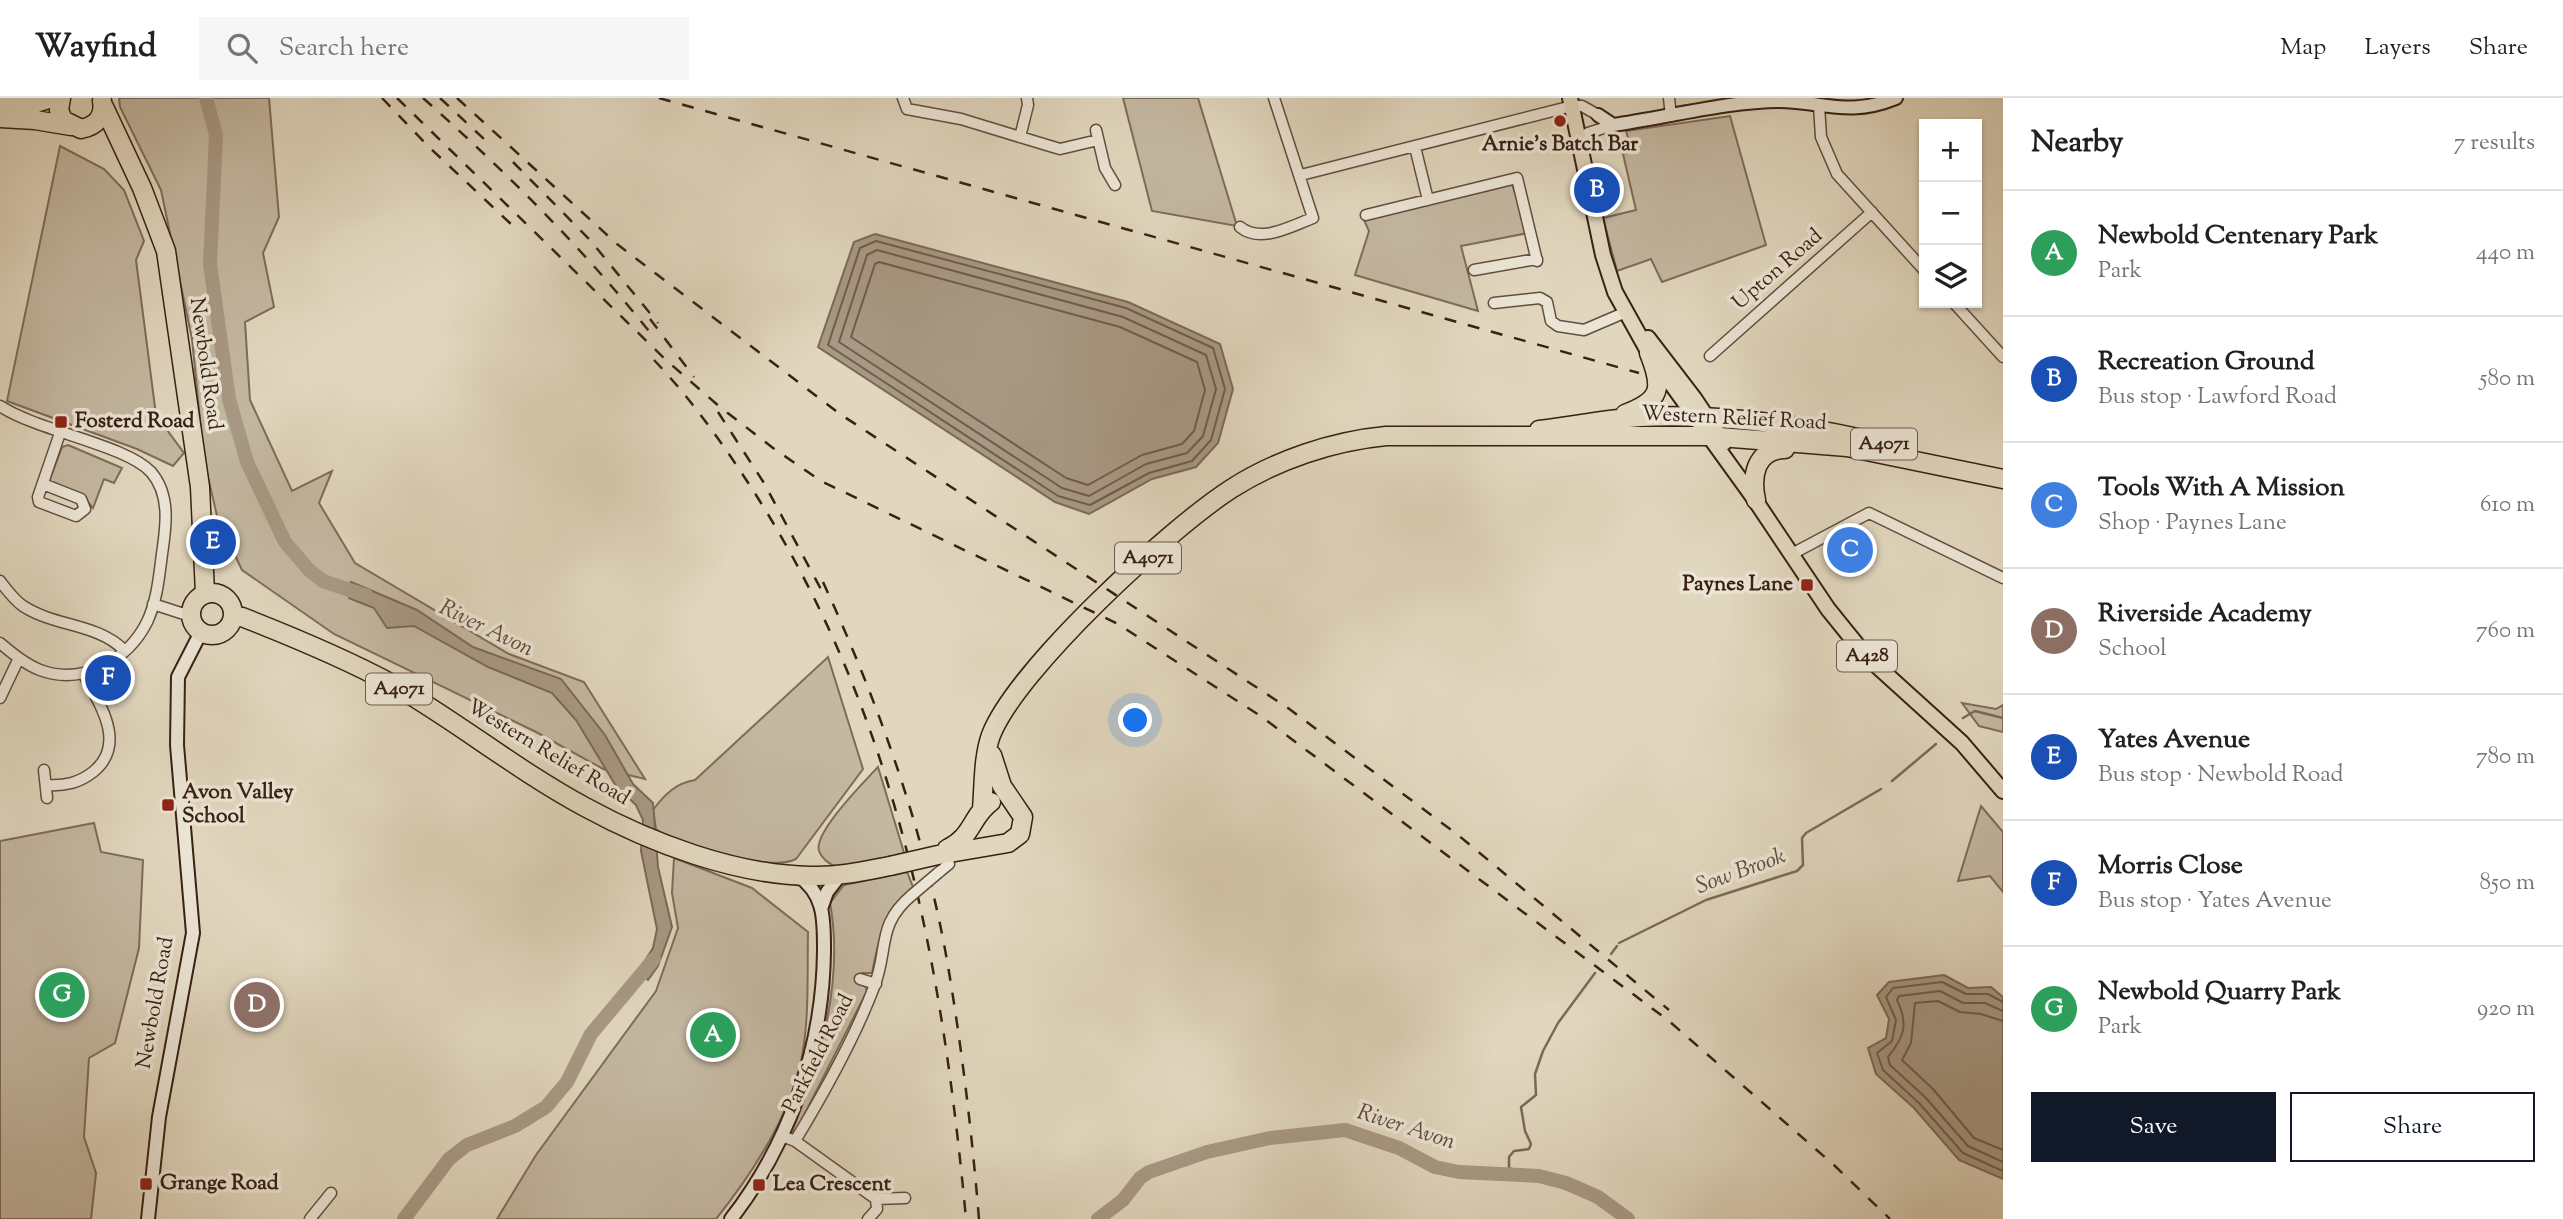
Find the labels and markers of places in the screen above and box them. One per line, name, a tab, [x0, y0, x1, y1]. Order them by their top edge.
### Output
marker: Arnie's Batch Bar	[1552, 113, 1568, 129]
place label: Arnie's Batch Bar	[1482, 130, 1638, 160]
pin: B	[1574, 164, 1620, 216]
place label: Fosterd Road	[75, 407, 195, 437]
marker: Fosterd Road	[53, 414, 69, 430]
pin: E	[190, 516, 236, 568]
pin: C	[1827, 524, 1873, 576]
place label: Paynes Lane	[1683, 570, 1793, 600]
marker: Paynes Lane	[1799, 577, 1815, 593]
pin: F	[85, 652, 131, 704]
place label: Avon Valley School	[182, 778, 294, 832]
marker: Avon Valley School	[160, 797, 176, 813]
pin: G	[39, 969, 85, 1021]
pin: D	[234, 979, 280, 1031]
pin: A	[690, 1009, 736, 1061]
place label: Grange Road	[160, 1169, 279, 1199]
place label: Lea Crescent	[773, 1170, 892, 1200]
marker: Grange Road	[138, 1176, 154, 1192]
marker: Lea Crescent	[751, 1177, 767, 1193]

